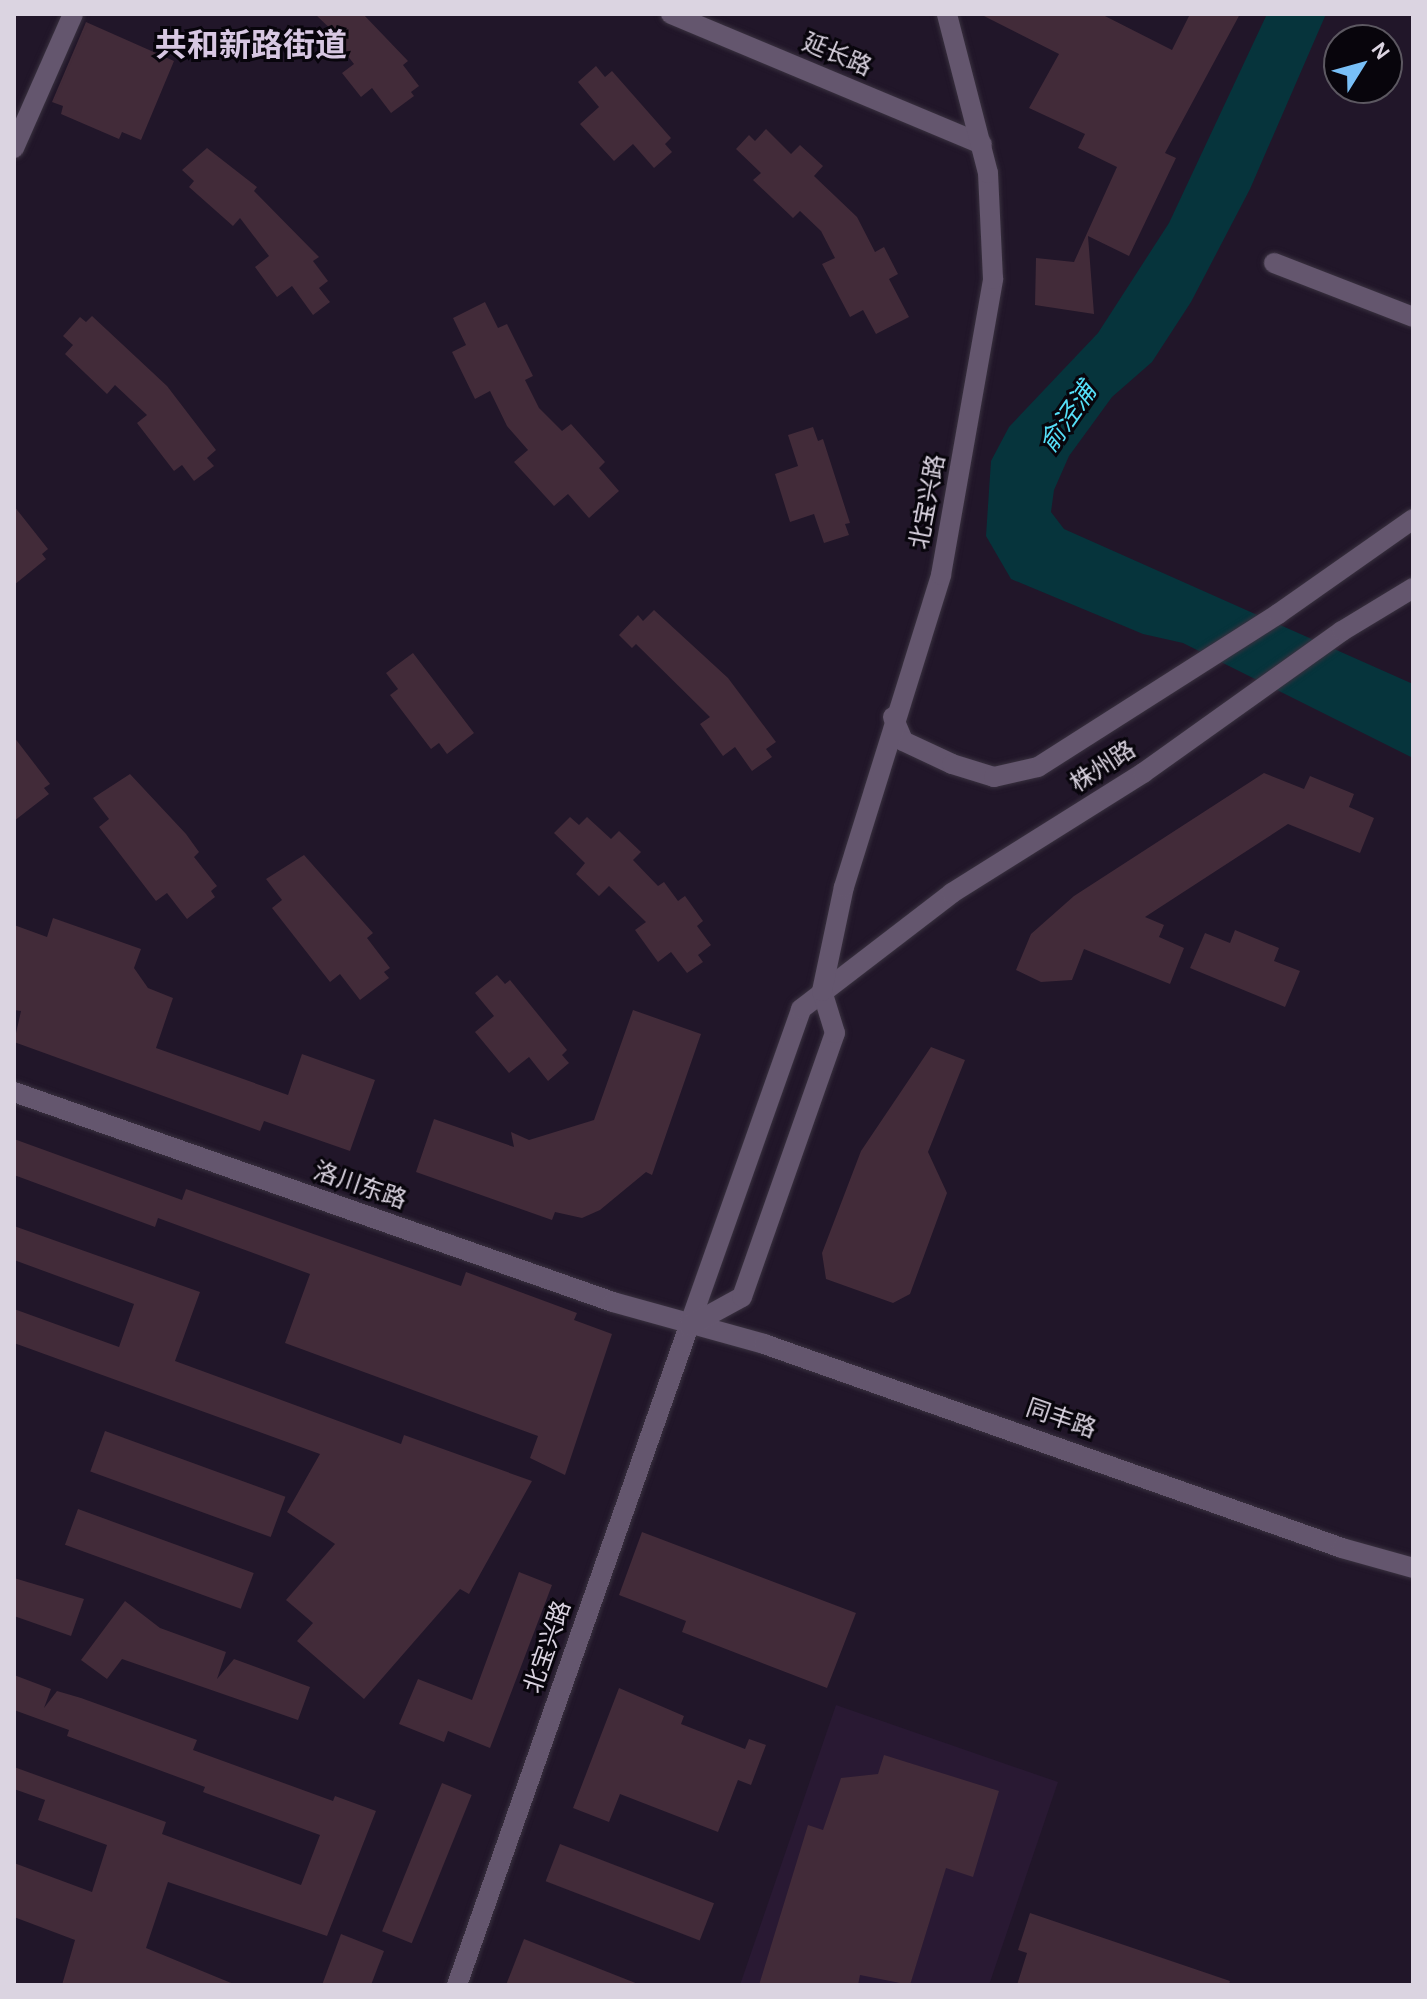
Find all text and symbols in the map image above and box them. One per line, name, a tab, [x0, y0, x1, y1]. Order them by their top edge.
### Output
north arrow	[1323, 24, 1403, 104]
district label: 共和新路街道	[155, 27, 347, 65]
street label: 延长路	[798, 28, 876, 82]
text: N	[1365, 37, 1396, 65]
water label: 俞泾浦	[1033, 377, 1103, 459]
street label: 北宝兴路	[905, 452, 951, 552]
street label: 株州路	[1065, 735, 1141, 799]
street label: 洛川东路	[310, 1157, 410, 1215]
street label: 同丰路	[1022, 1394, 1100, 1444]
street label: 北宝兴路	[519, 1597, 577, 1697]

